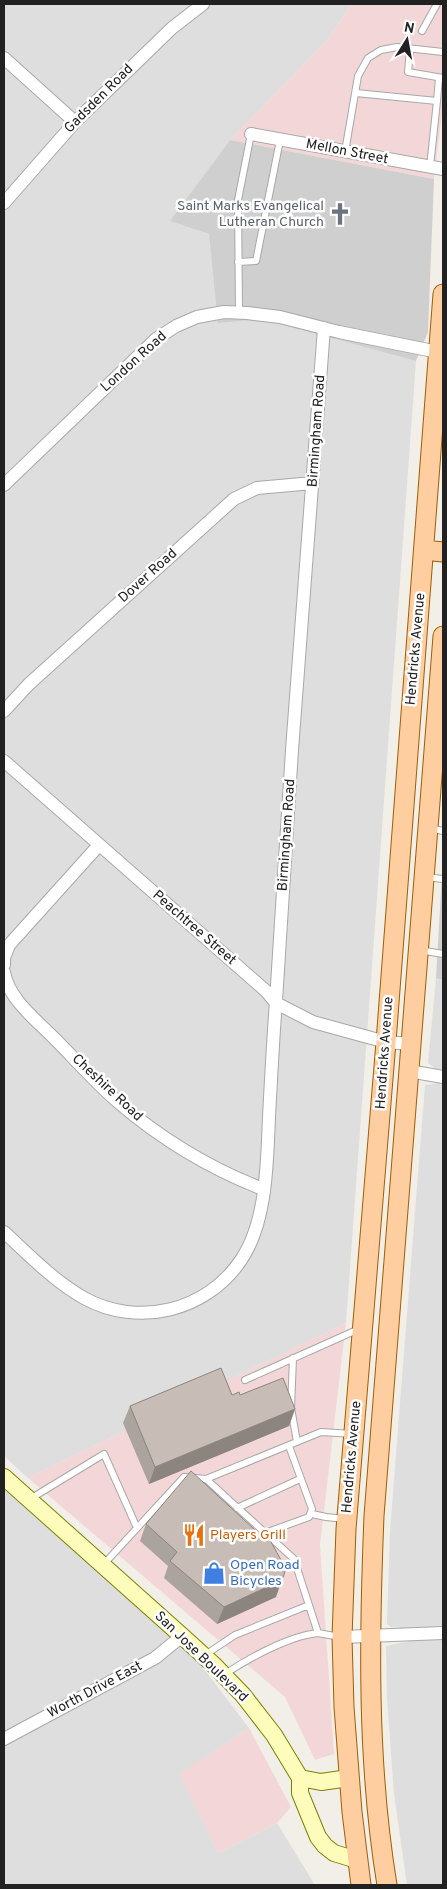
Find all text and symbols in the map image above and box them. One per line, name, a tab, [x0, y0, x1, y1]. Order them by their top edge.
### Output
north arrow	[382, 15, 432, 65]
text: N	[403, 19, 416, 38]
street label: Gadsden Road	[61, 61, 137, 137]
street label: Mellon Street	[304, 136, 390, 168]
place label: Saint Marks Evangelical Lutheran Church	[177, 198, 324, 231]
church icon: Saint Marks Evangelical Lutheran Church	[327, 201, 353, 227]
street label: London Road	[98, 328, 170, 396]
street label: Birmingham Road	[305, 374, 329, 488]
street label: Dover Road	[115, 545, 181, 607]
street label: Hendricks Avenue	[403, 592, 429, 706]
street label: Birmingham Road	[275, 778, 299, 892]
street label: Peachtree Street	[149, 887, 239, 969]
street label: Hendricks Avenue	[373, 996, 397, 1110]
street label: Cheshire Road	[68, 1051, 146, 1125]
street label: Hendricks Avenue	[339, 1400, 365, 1514]
restaurant icon: Players Grill	[181, 1522, 207, 1548]
place label: Players Grill	[210, 1527, 286, 1544]
place label: Open Road Bicycles	[230, 1557, 300, 1590]
shop icon: Open Road Bicycles	[201, 1560, 227, 1586]
street label: San Jose Boulevard	[151, 1608, 251, 1706]
street label: Worth Drive East	[45, 1658, 145, 1722]

